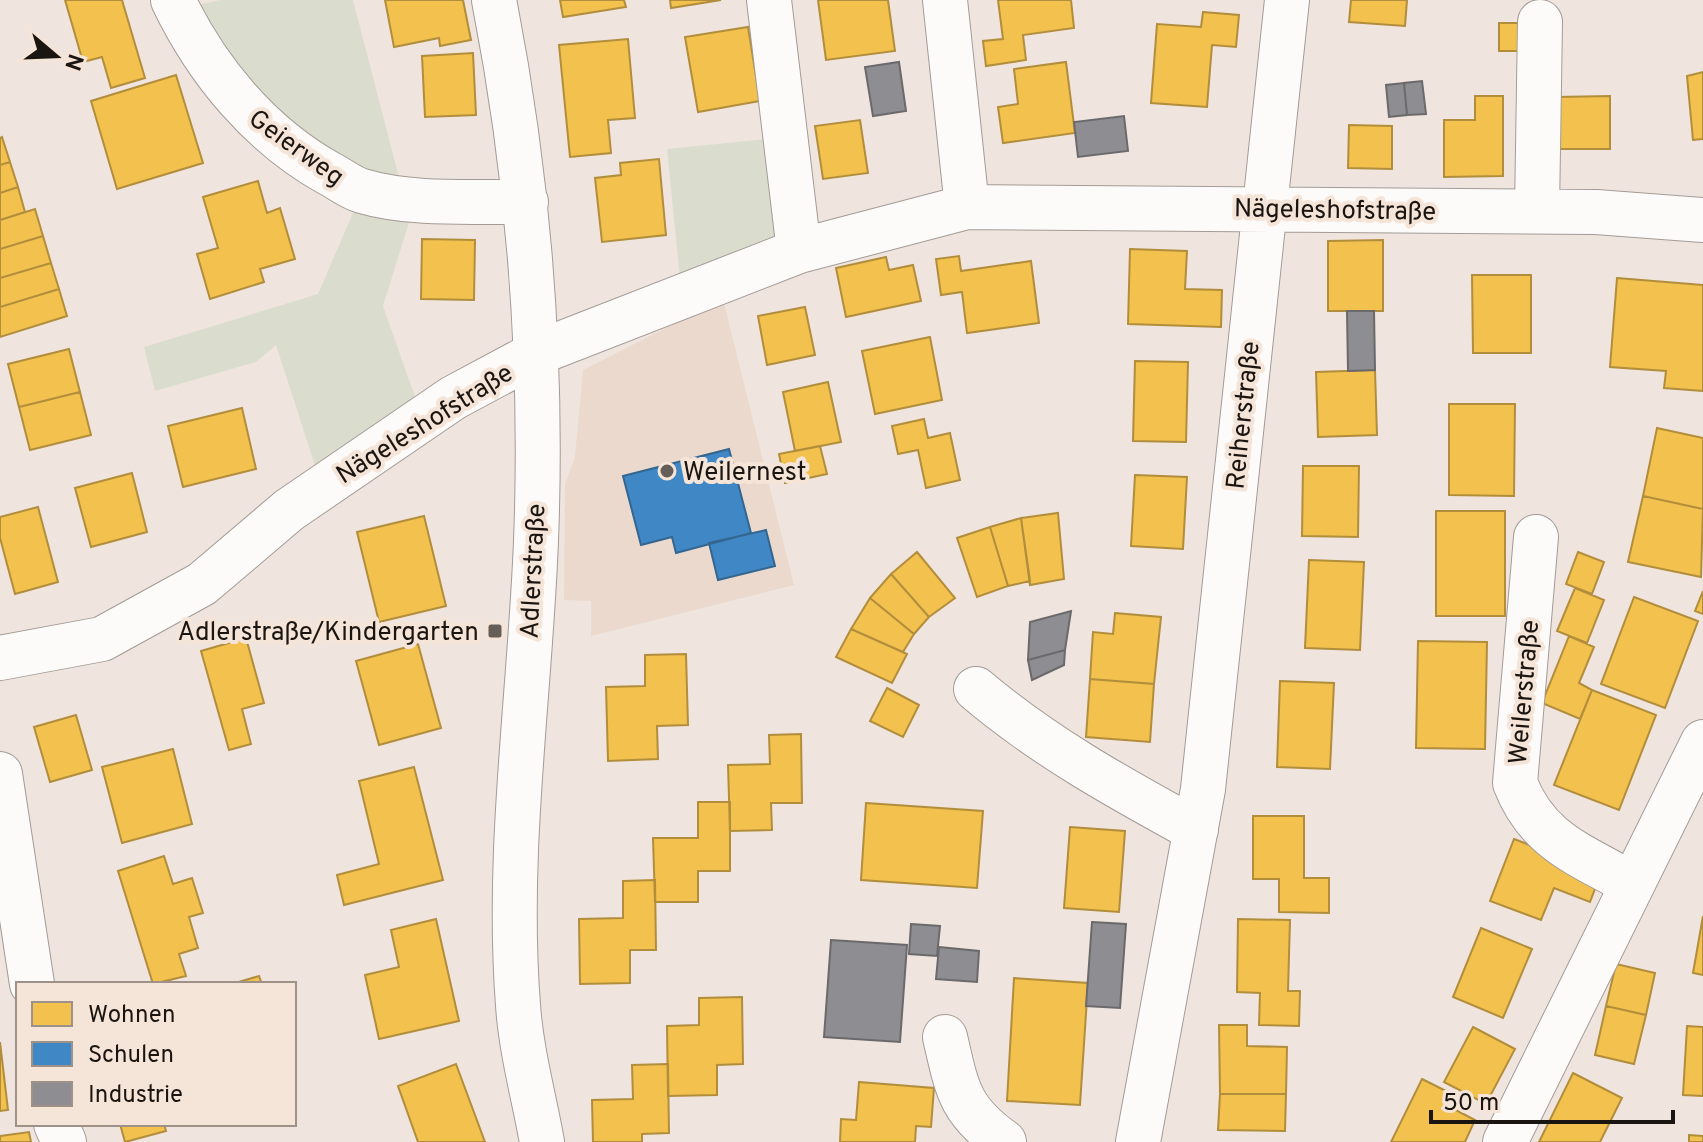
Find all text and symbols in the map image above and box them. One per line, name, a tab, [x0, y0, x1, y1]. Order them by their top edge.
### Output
north arrow	[16, 16, 96, 96]
text: N	[57, 50, 88, 74]
street label: Geierweg	[241, 103, 350, 195]
street label: Nägeleshofstraße	[1234, 193, 1436, 230]
street label: Reiherstraße	[1220, 340, 1269, 491]
street label: Nägeleshofstraße	[331, 358, 520, 493]
place label: Weilernest	[683, 457, 806, 490]
marker: Weilernest	[658, 462, 676, 480]
street label: Adlerstraße	[514, 503, 555, 640]
place label: Adlerstraße/Kindergarten	[178, 617, 479, 650]
street label: Weilerstraße	[1503, 618, 1548, 766]
marker: Adlerstraße/Kindergarten	[486, 622, 504, 640]
legend	[16, 982, 296, 1126]
text: Wohnen	[88, 1001, 175, 1031]
text: Schulen	[88, 1041, 174, 1071]
scale bar	[1431, 1074, 1673, 1124]
text: Industrie	[88, 1081, 183, 1111]
text: 50 m	[1443, 1089, 1499, 1119]

